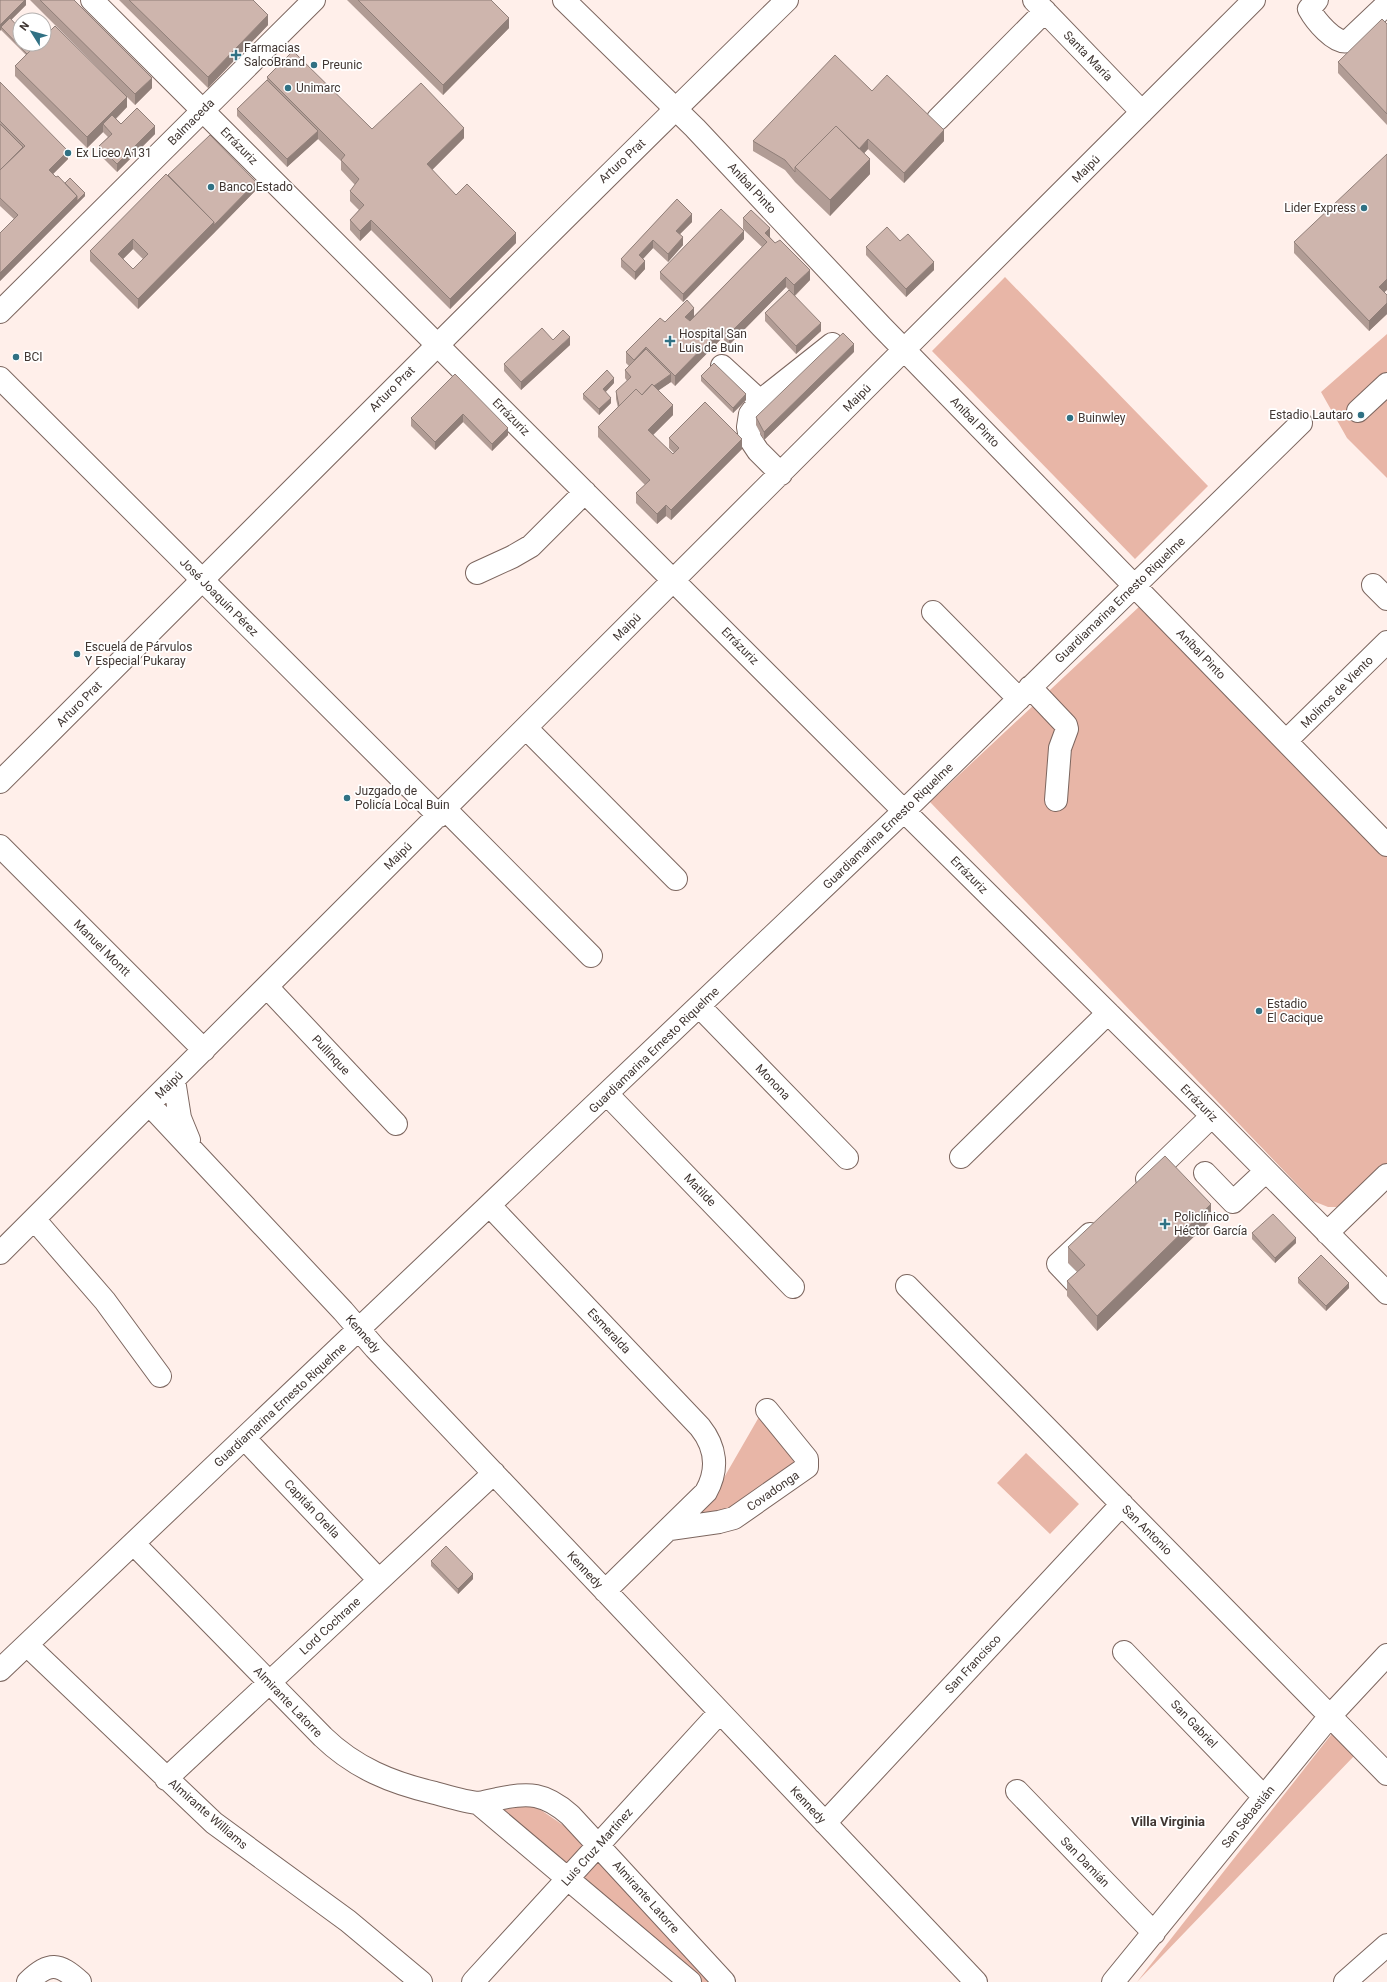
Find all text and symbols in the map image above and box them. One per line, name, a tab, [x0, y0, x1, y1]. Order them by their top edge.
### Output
north arrow	[12, 12, 52, 52]
text: N	[17, 19, 32, 33]
street label: Santa María	[1061, 28, 1115, 84]
place label: Farmacias SalcoBrand	[244, 41, 305, 69]
marker: Farmacias SalcoBrand	[231, 50, 241, 60]
place label: Preunic	[322, 58, 362, 72]
marker: Preunic	[309, 60, 319, 70]
place label: Unimarc	[296, 81, 341, 95]
marker: Unimarc	[283, 83, 293, 93]
street label: Balmaceda	[165, 96, 217, 148]
street label: Errázuriz	[218, 125, 261, 168]
street label: Arturo Prat	[596, 136, 648, 186]
place label: Ex Liceo A131	[76, 146, 152, 160]
marker: Ex Liceo A131	[63, 148, 73, 158]
street label: Maipú	[1069, 152, 1103, 186]
street label: Aníbal Pinto	[725, 160, 779, 216]
place label: Banco Estado	[219, 180, 293, 194]
marker: Banco Estado	[206, 182, 216, 192]
place label: Lider Express	[1284, 201, 1356, 215]
marker: Lider Express	[1359, 203, 1369, 213]
place label: Hospital San Luis de Buin	[679, 327, 747, 355]
marker: Hospital San Luis de Buin	[664, 335, 676, 347]
place label: BCI	[24, 350, 43, 364]
marker: BCI	[11, 352, 21, 362]
street label: Arturo Prat	[366, 363, 418, 415]
street label: Maipú	[840, 381, 874, 415]
street label: Aníbal Pinto	[948, 394, 1002, 450]
street label: Errázuriz	[490, 396, 533, 439]
place label: Estadio Lautaro	[1269, 408, 1353, 422]
marker: Estadio Lautaro	[1356, 410, 1366, 420]
place label: Buinwley	[1078, 411, 1126, 425]
marker: Buinwley	[1065, 413, 1075, 423]
street label: Guardiamarina Ernesto Riquelme	[1052, 534, 1188, 666]
street label: José Joaquín Pérez	[177, 555, 261, 639]
street label: Maipú	[610, 610, 644, 644]
street label: Errázuriz	[719, 625, 762, 668]
street label: Aníbal Pinto	[1174, 626, 1228, 682]
place label: Escuela de Párvulos Y Especial Pukaray	[85, 640, 192, 668]
marker: Escuela de Párvulos Y Especial Pukaray	[72, 649, 82, 659]
street label: Molinos de Viento	[1298, 653, 1376, 731]
street label: Arturo Prat	[53, 678, 105, 730]
street label: Guardiamarina Ernesto Riquelme	[820, 760, 956, 892]
place label: Juzgado de Policía Local Buin	[355, 784, 450, 812]
marker: Juzgado de Policía Local Buin	[342, 793, 352, 803]
street label: Maipú	[381, 839, 415, 873]
street label: Errázuriz	[948, 854, 991, 897]
street label: Manuel Montt	[71, 917, 133, 979]
street label: Guardiamarina Ernesto Riquelme	[586, 984, 722, 1116]
place label: Estadio El Cacique	[1267, 997, 1323, 1025]
marker: Estadio El Cacique	[1254, 1006, 1264, 1016]
street label: Pullinque	[309, 1032, 353, 1078]
street label: Monona	[753, 1061, 793, 1103]
street label: Maipú	[152, 1068, 186, 1102]
street label: Errázuriz	[1178, 1082, 1221, 1125]
street label: Matilde	[681, 1171, 719, 1209]
place label: Policlínico Héctor García	[1174, 1210, 1247, 1238]
marker: Policlínico Héctor García	[1159, 1218, 1171, 1230]
street label: Esmeralda	[585, 1306, 633, 1356]
street label: Kennedy	[343, 1312, 384, 1356]
street label: Guardiamarina Ernesto Riquelme	[211, 1340, 349, 1470]
street label: Covadonga	[744, 1468, 802, 1514]
street label: Capitán Orella	[281, 1477, 343, 1541]
street label: San Antonio	[1119, 1502, 1175, 1558]
street label: Kennedy	[564, 1548, 606, 1592]
street label: Lord Cochrane	[297, 1594, 363, 1658]
street label: San Francisco	[942, 1632, 1004, 1696]
street label: Almirante Latorre	[251, 1664, 325, 1740]
street label: San Gabriel	[1168, 1697, 1220, 1751]
street label: Almirante Williams	[166, 1776, 250, 1852]
street label: Kennedy	[787, 1783, 829, 1827]
street label: San Sebastián	[1219, 1783, 1277, 1851]
street label: Luis Cruz Martínez	[558, 1805, 636, 1889]
district label: Villa Virginia	[1131, 1814, 1205, 1829]
street label: San Damián	[1058, 1834, 1112, 1890]
street label: Almirante Latorre	[610, 1858, 682, 1936]

